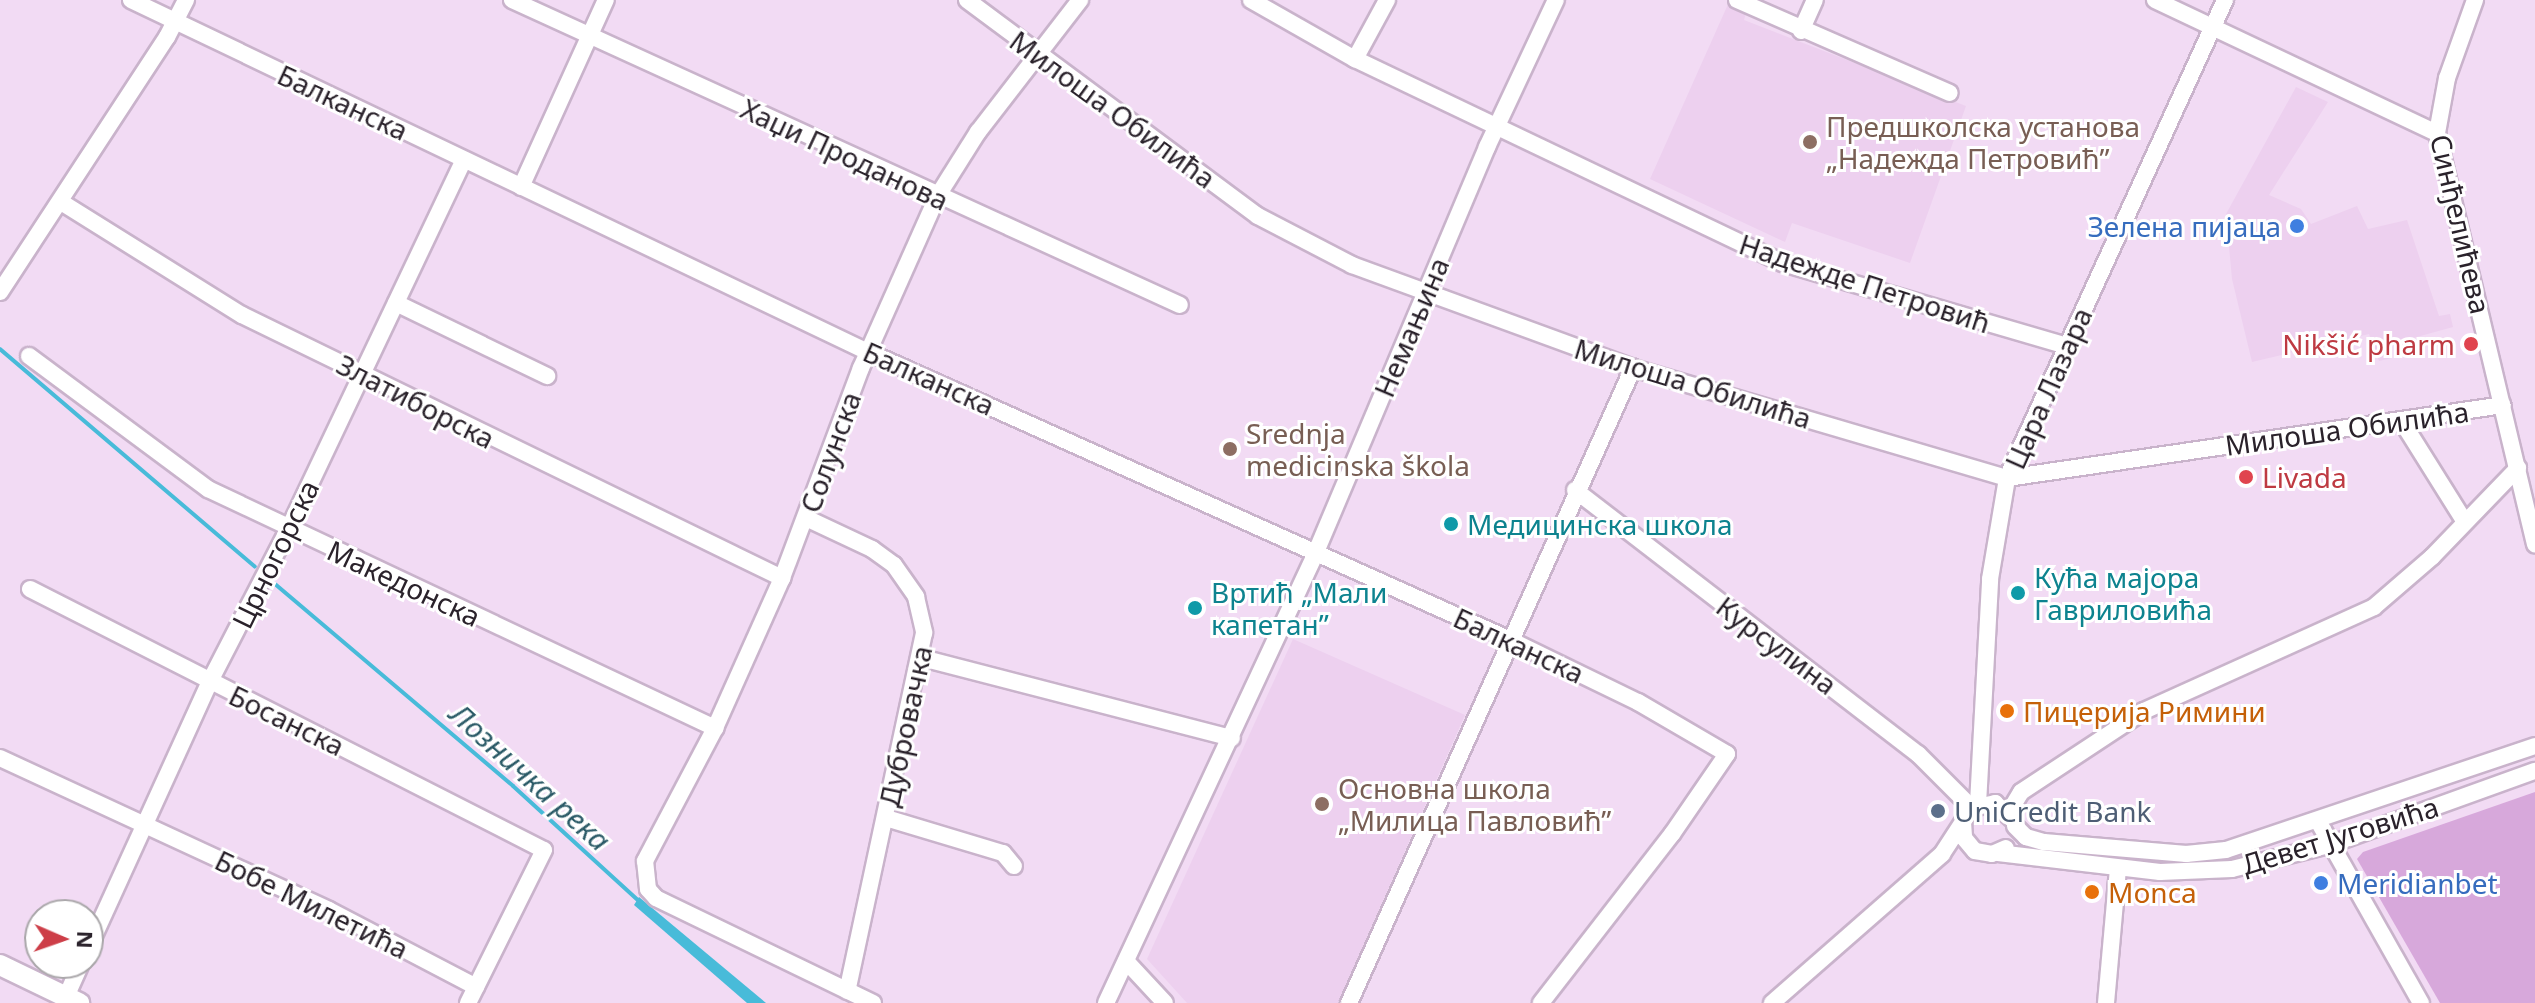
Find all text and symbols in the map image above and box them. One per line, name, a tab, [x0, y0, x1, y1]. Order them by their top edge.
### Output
street label: Милоша Обилића	[1004, 23, 1222, 195]
street label: Балканска	[272, 57, 414, 147]
street label: Хаџи Проданова	[736, 91, 954, 217]
place label: Предшколска установа „Надежда Петровић”	[1826, 109, 2140, 175]
street label: Синђелићева	[2424, 131, 2498, 317]
marker: Предшколска установа „Надежда Петровић”	[1801, 133, 1819, 151]
place label: Зелена пијаца	[2088, 209, 2281, 243]
marker: Зелена пијаца	[2288, 217, 2306, 235]
street label: Надежде Петровић	[1735, 227, 1995, 339]
street label: Немањина	[1367, 252, 1455, 402]
street label: Цара Лазара	[1997, 302, 2099, 474]
place label: Nikšić pharm	[2282, 327, 2455, 361]
street label: Милоша Обилића	[1571, 331, 1815, 435]
street label: Балканска	[858, 334, 1000, 422]
marker: Nikšić pharm	[2462, 335, 2480, 353]
street label: Златиборска	[332, 347, 500, 455]
street label: Солунска	[793, 387, 867, 517]
street label: Милоша Обилића	[2223, 394, 2471, 462]
place label: Srednja medicinska škola	[1246, 416, 1470, 482]
marker: Srednja medicinska škola	[1221, 440, 1239, 458]
place label: Livada	[2262, 460, 2347, 494]
marker: Livada	[2237, 468, 2255, 486]
street label: Црногорска	[225, 474, 325, 634]
place label: Медицинска школа	[1467, 507, 1733, 541]
marker: Медицинска школа	[1442, 515, 1460, 533]
street label: Македонска	[322, 533, 486, 633]
place label: Кућа мајора Гавриловића	[2034, 560, 2212, 626]
place label: Вртић „Мали капетан”	[1211, 575, 1387, 641]
marker: Кућа мајора Гавриловића	[2009, 584, 2027, 602]
street label: Курсулина	[1710, 589, 1844, 701]
marker: Вртић „Мали капетан”	[1186, 599, 1204, 617]
street label: Балканска	[1448, 600, 1590, 690]
street label: Дубровачка	[872, 642, 938, 810]
street label: Босанска	[224, 678, 350, 762]
place label: Пицерија Римини	[2023, 694, 2266, 728]
water label: Лозничка река	[442, 696, 618, 858]
marker: Пицерија Римини	[1998, 702, 2016, 720]
place label: Основна школа „Милица Павловић”	[1338, 771, 1611, 837]
street label: Девет Југовића	[2238, 789, 2442, 881]
place label: UniCredit Bank	[1954, 794, 2151, 828]
marker: Основна школа „Милица Павловић”	[1313, 795, 1331, 813]
marker: UniCredit Bank	[1929, 802, 1947, 820]
street label: Бобе Милетића	[210, 843, 414, 965]
place label: Meridianbet	[2337, 866, 2498, 900]
marker: Meridianbet	[2312, 874, 2330, 892]
place label: Monca	[2108, 875, 2197, 909]
marker: Monca	[2083, 883, 2101, 901]
north arrow	[24, 899, 104, 979]
text: N	[71, 930, 101, 949]

